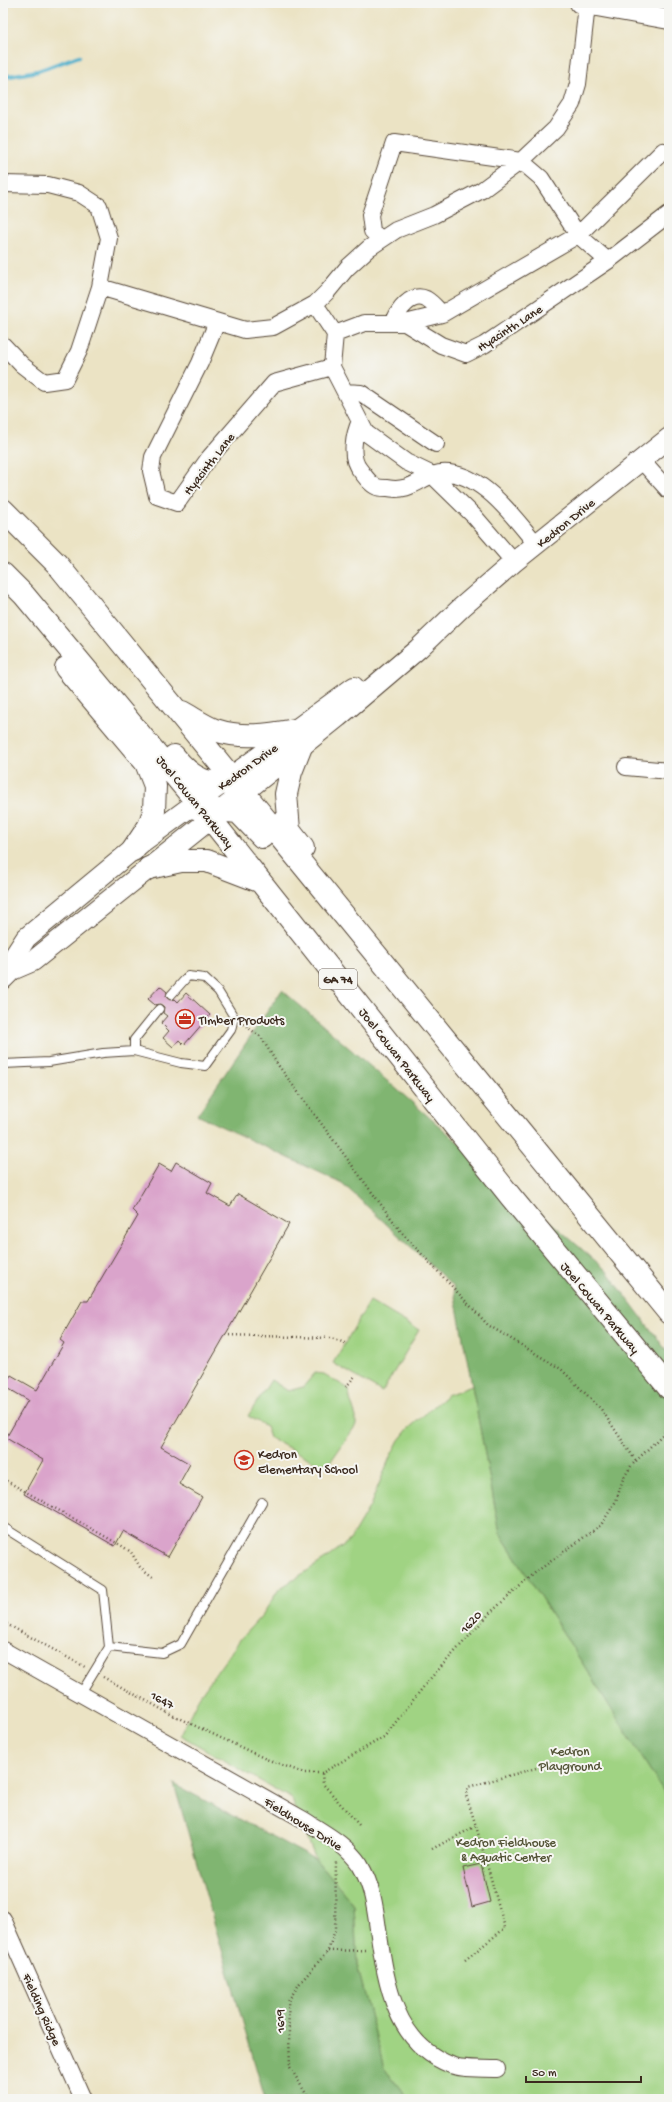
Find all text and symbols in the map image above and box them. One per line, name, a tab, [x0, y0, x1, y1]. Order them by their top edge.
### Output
street label: Hyacinth Lane	[475, 302, 546, 356]
street label: Hyacinth Lane	[181, 430, 239, 499]
street label: Kedron Drive	[534, 496, 599, 552]
street label: Kedron Drive	[216, 741, 282, 795]
street label: Joel Cowan Parkway	[152, 753, 236, 852]
road number: GA 74	[319, 969, 357, 989]
street label: Joel Cowan Parkway	[355, 1006, 438, 1106]
office icon: TImber Products	[174, 1008, 196, 1030]
place label: TImber Products	[198, 1014, 286, 1029]
street label: Joel Cowan Parkway	[556, 1260, 642, 1358]
place label: Kedron Elementary School	[258, 1448, 358, 1478]
school or university icon: Kedron Elementary School	[233, 1449, 255, 1471]
street label: 1620	[457, 1608, 486, 1638]
street label: 1647	[146, 1688, 177, 1714]
park label: Kedron Playground	[538, 1745, 603, 1775]
street label: Fieldhouse Drive	[260, 1795, 345, 1855]
park label: Kedron Fieldhouse & Aquatic Center	[456, 1836, 556, 1866]
street label: Fielding Ridge	[18, 1971, 63, 2049]
street label: 1619	[273, 2008, 290, 2034]
scale bar	[526, 2058, 641, 2084]
text: 50 m	[532, 2067, 557, 2081]

